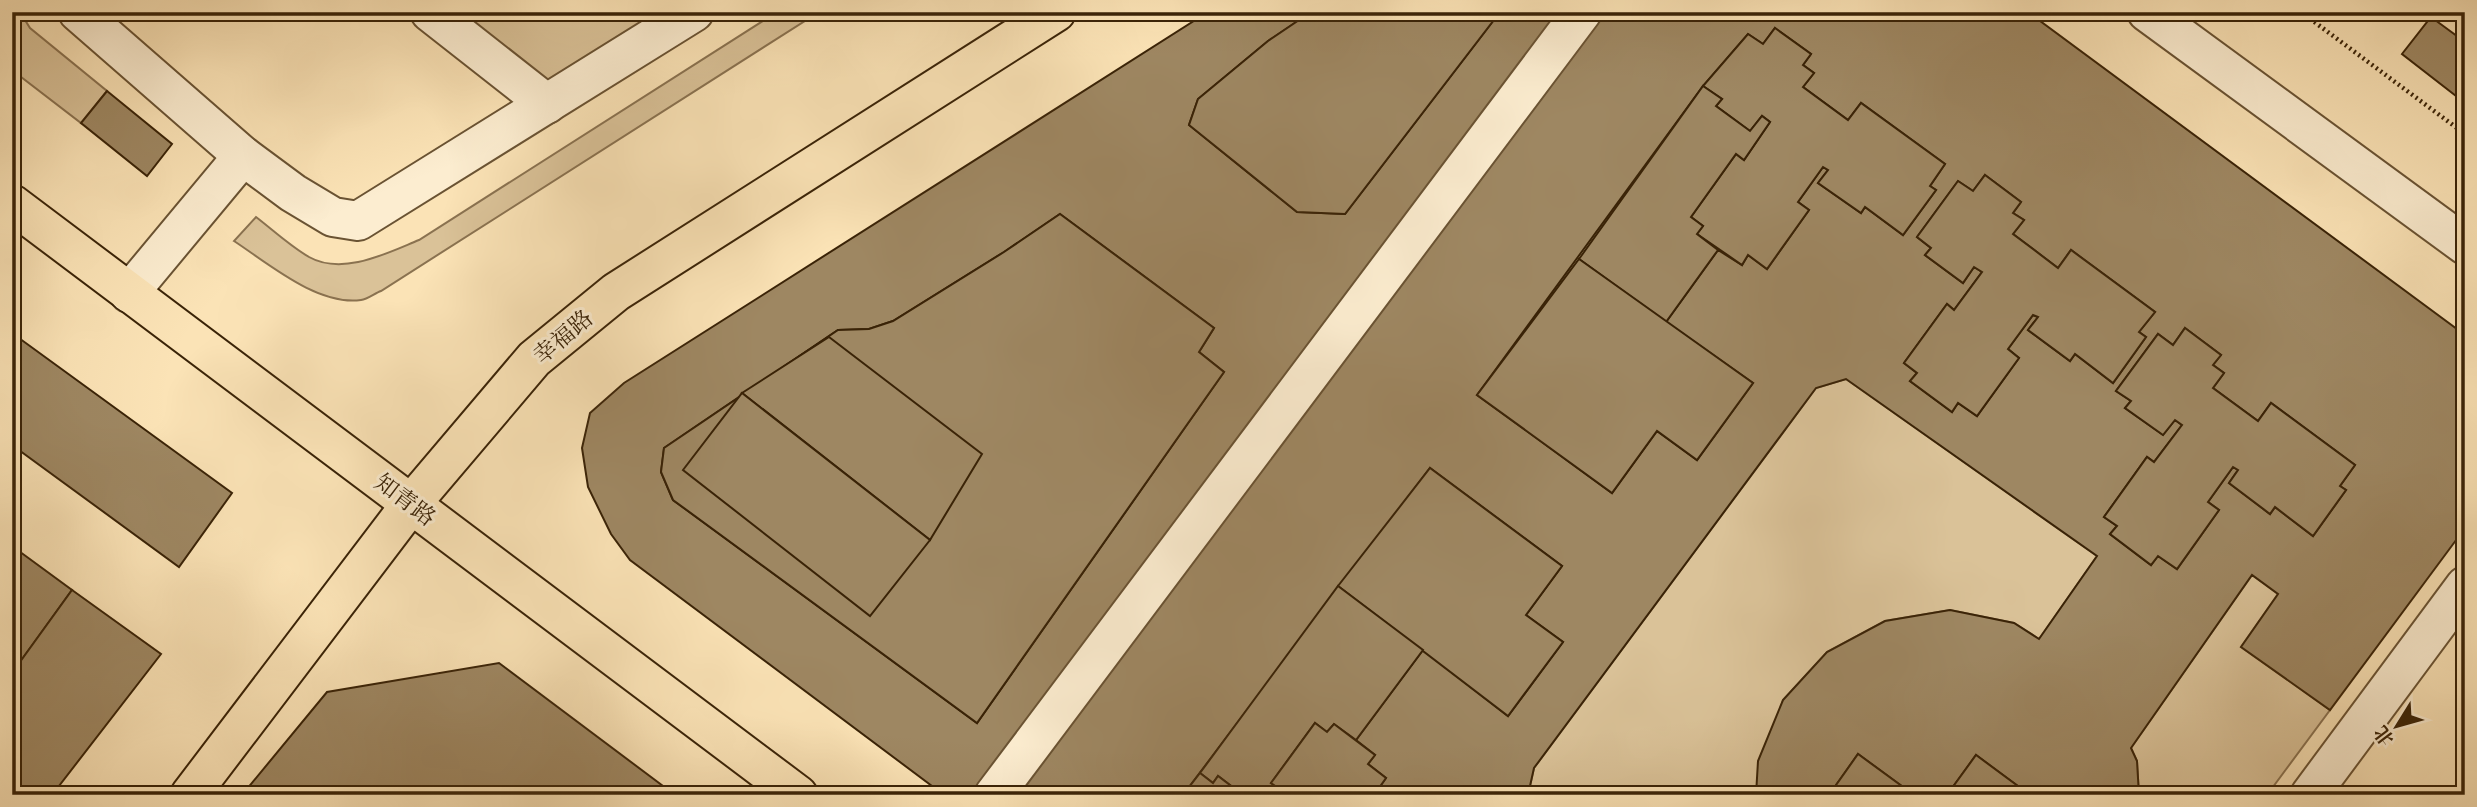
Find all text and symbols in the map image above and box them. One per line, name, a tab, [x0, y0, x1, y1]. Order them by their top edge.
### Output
street label: 幸福路	[527, 303, 599, 371]
street label: 知青路	[368, 467, 442, 533]
north arrow	[2362, 692, 2432, 762]
text: 北	[2368, 720, 2400, 751]

